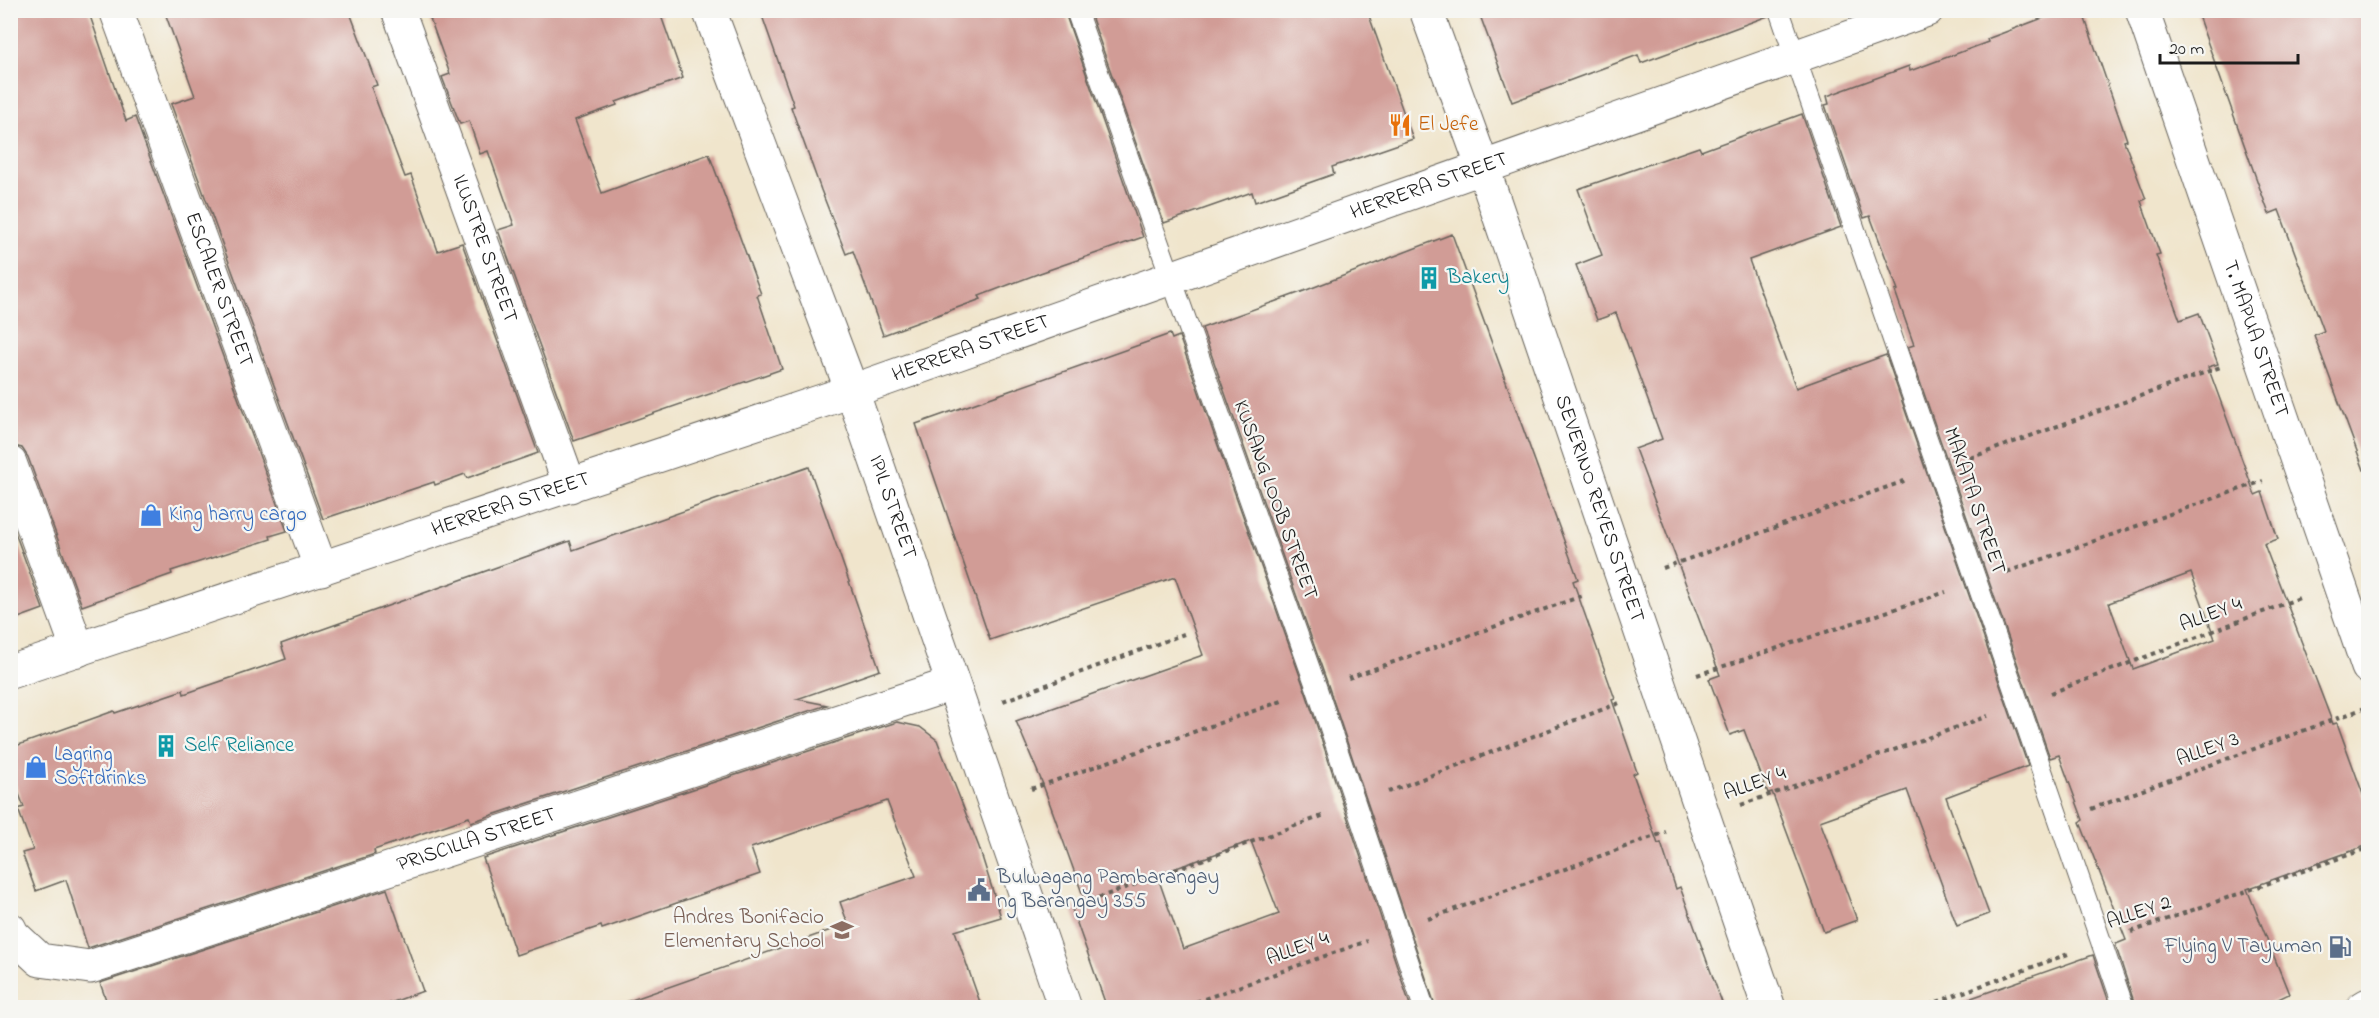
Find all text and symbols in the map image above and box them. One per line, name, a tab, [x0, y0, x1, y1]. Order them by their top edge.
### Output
scale bar	[2160, 27, 2298, 65]
text: 20 m	[2169, 37, 2204, 63]
place label: El Jefe	[1418, 110, 1479, 140]
restaurant icon: El Jefe	[1387, 112, 1413, 138]
street label: HERRERA STREET	[1346, 145, 1512, 228]
street label: ILUSTRE STREET	[444, 171, 525, 327]
street label: ESCALER STREET	[177, 208, 261, 371]
street label: T. MAPUA STREET	[2214, 256, 2296, 422]
place label: Bakery	[1446, 263, 1509, 295]
building icon: Bakery	[1416, 265, 1442, 291]
street label: HERRERA STREET	[888, 307, 1054, 391]
street label: SEVERINO REYES STREET	[1546, 391, 1652, 627]
street label: KUSANG LOOB STREET	[1225, 396, 1325, 604]
street label: MAKATA STREET	[1935, 423, 2013, 579]
street label: IPIL STREET	[860, 451, 924, 563]
street label: HERRERA STREET	[428, 464, 594, 545]
place label: King harry cargo	[169, 500, 307, 532]
shop icon: King harry cargo	[138, 502, 164, 528]
street label: ALLEY 4	[2175, 589, 2247, 641]
street label: ALLEY 3	[2172, 725, 2244, 775]
place label: Self Reliance	[184, 731, 295, 761]
building icon: Self Reliance	[153, 733, 179, 759]
place label: Lagring Softdrinks	[54, 740, 147, 794]
shop icon: Lagring Softdrinks	[23, 754, 49, 780]
street label: ALLEY 4	[1719, 759, 1791, 809]
street label: PRISCILLA STREET	[393, 800, 560, 880]
place label: Bulwagang Pambarangay ng Barangay 355	[996, 863, 1219, 919]
public building icon: Bulwagang Pambarangay ng Barangay 355	[966, 877, 992, 903]
street label: ALLEY 2	[2103, 888, 2175, 938]
place label: Andres Bonifacio Elementary School	[663, 903, 824, 959]
school or university icon: Andres Bonifacio Elementary School	[829, 917, 855, 943]
street label: ALLEY 4	[1262, 924, 1334, 974]
place label: Flying V Tayuman	[2163, 932, 2322, 964]
fuel station icon: Flying V Tayuman	[2327, 934, 2353, 960]

